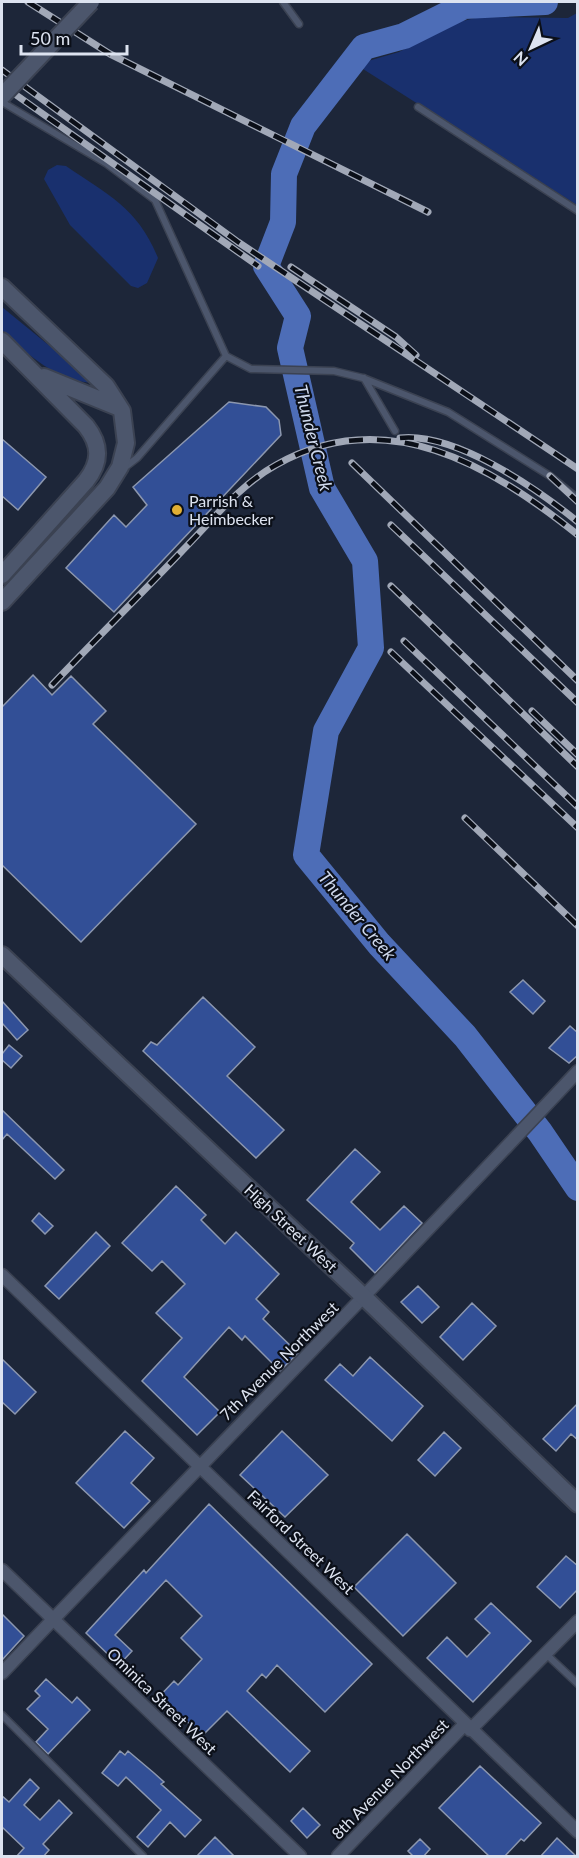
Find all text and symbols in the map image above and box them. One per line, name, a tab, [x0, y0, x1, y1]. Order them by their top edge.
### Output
scale bar	[21, 18, 128, 56]
north arrow	[501, 18, 561, 78]
text: 50 m	[30, 27, 70, 49]
text: N	[509, 48, 531, 70]
water label: Thunder Creek	[290, 382, 338, 494]
place label: Parrish & Heimbecker	[189, 491, 274, 528]
marker: Parrish & Heimbecker	[170, 503, 184, 517]
water label: Thunder Creek	[314, 866, 402, 965]
street label: High Street West	[241, 1180, 342, 1276]
street label: 7th Avenue Northwest	[215, 1297, 342, 1424]
street label: Fairford Street West	[244, 1486, 359, 1598]
street label: Ominica Street West	[104, 1643, 221, 1758]
street label: 8th Avenue Northwest	[327, 1714, 452, 1843]

